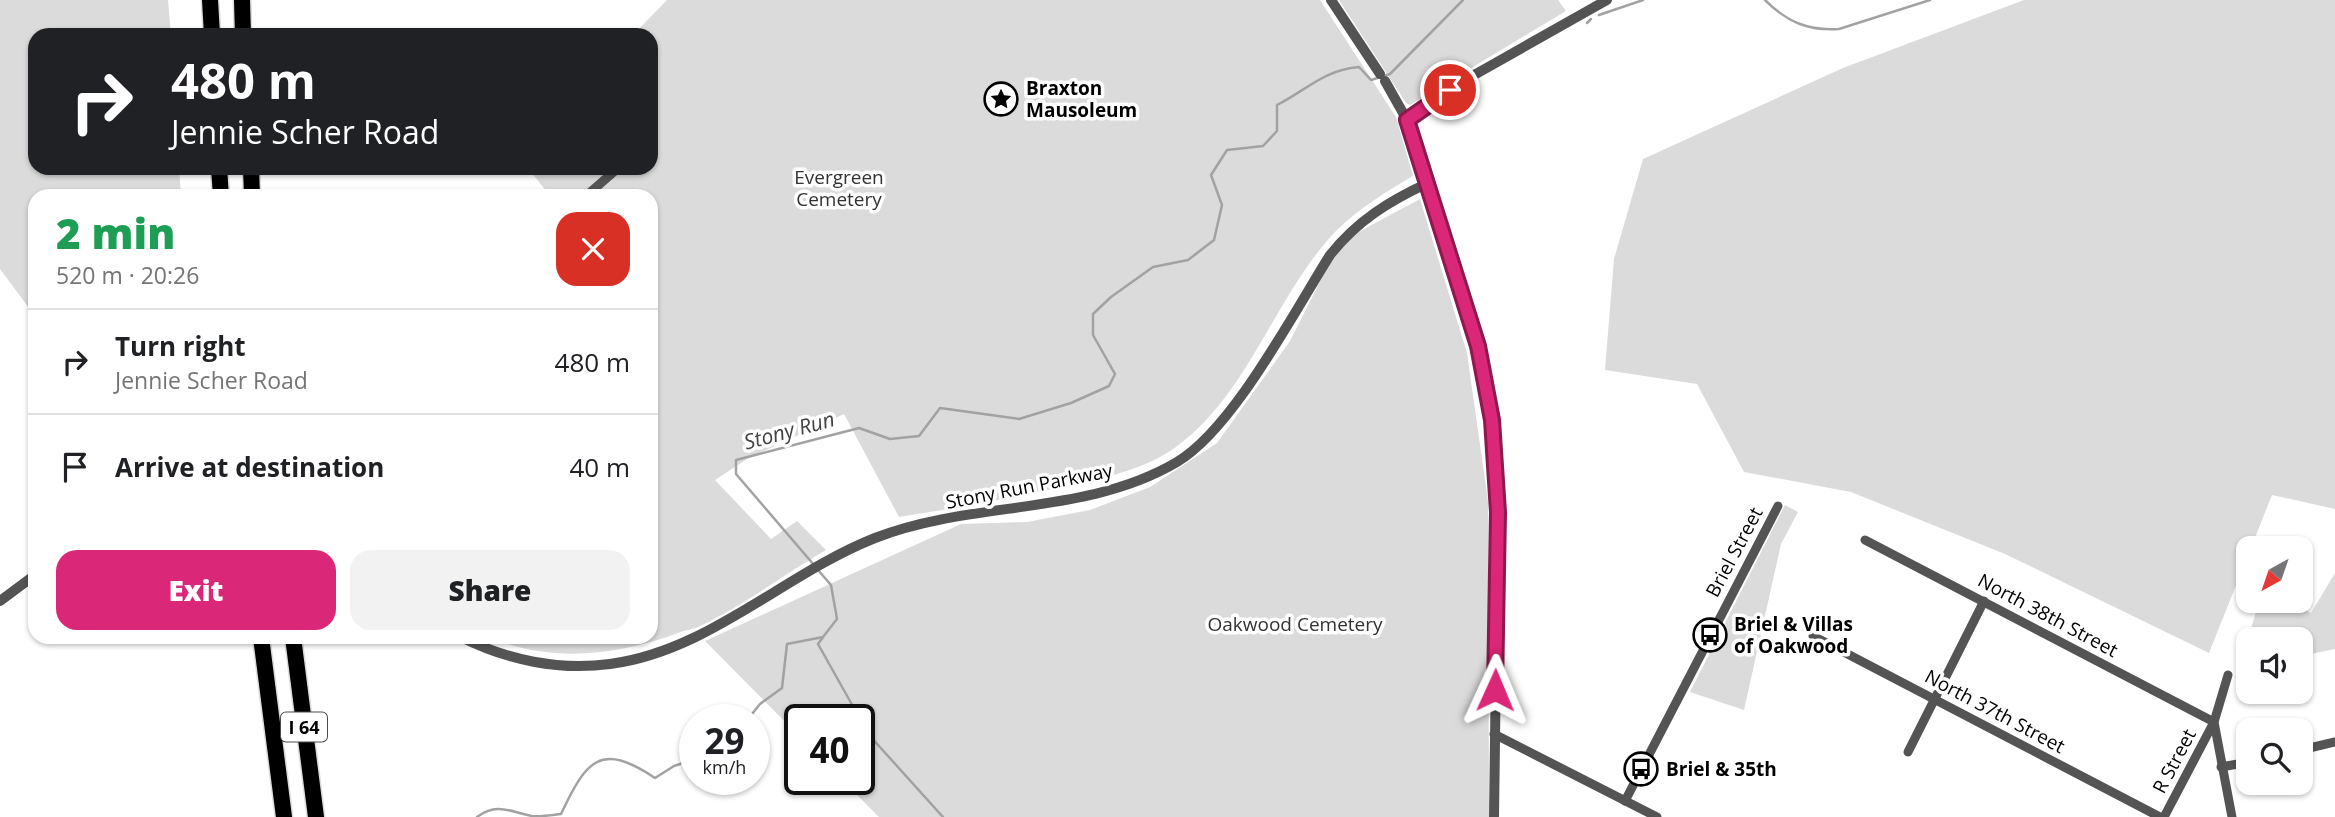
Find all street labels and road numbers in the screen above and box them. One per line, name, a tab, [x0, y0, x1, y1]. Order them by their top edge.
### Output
street label: Stony Run Parkway	[943, 457, 1115, 515]
street label: Briel Street	[1699, 502, 1769, 602]
street label: North 38th Street	[1973, 567, 2123, 663]
street label: North 37th Street	[1920, 663, 2070, 759]
road number: I 64	[281, 712, 327, 742]
street label: R Street	[2146, 724, 2202, 798]

